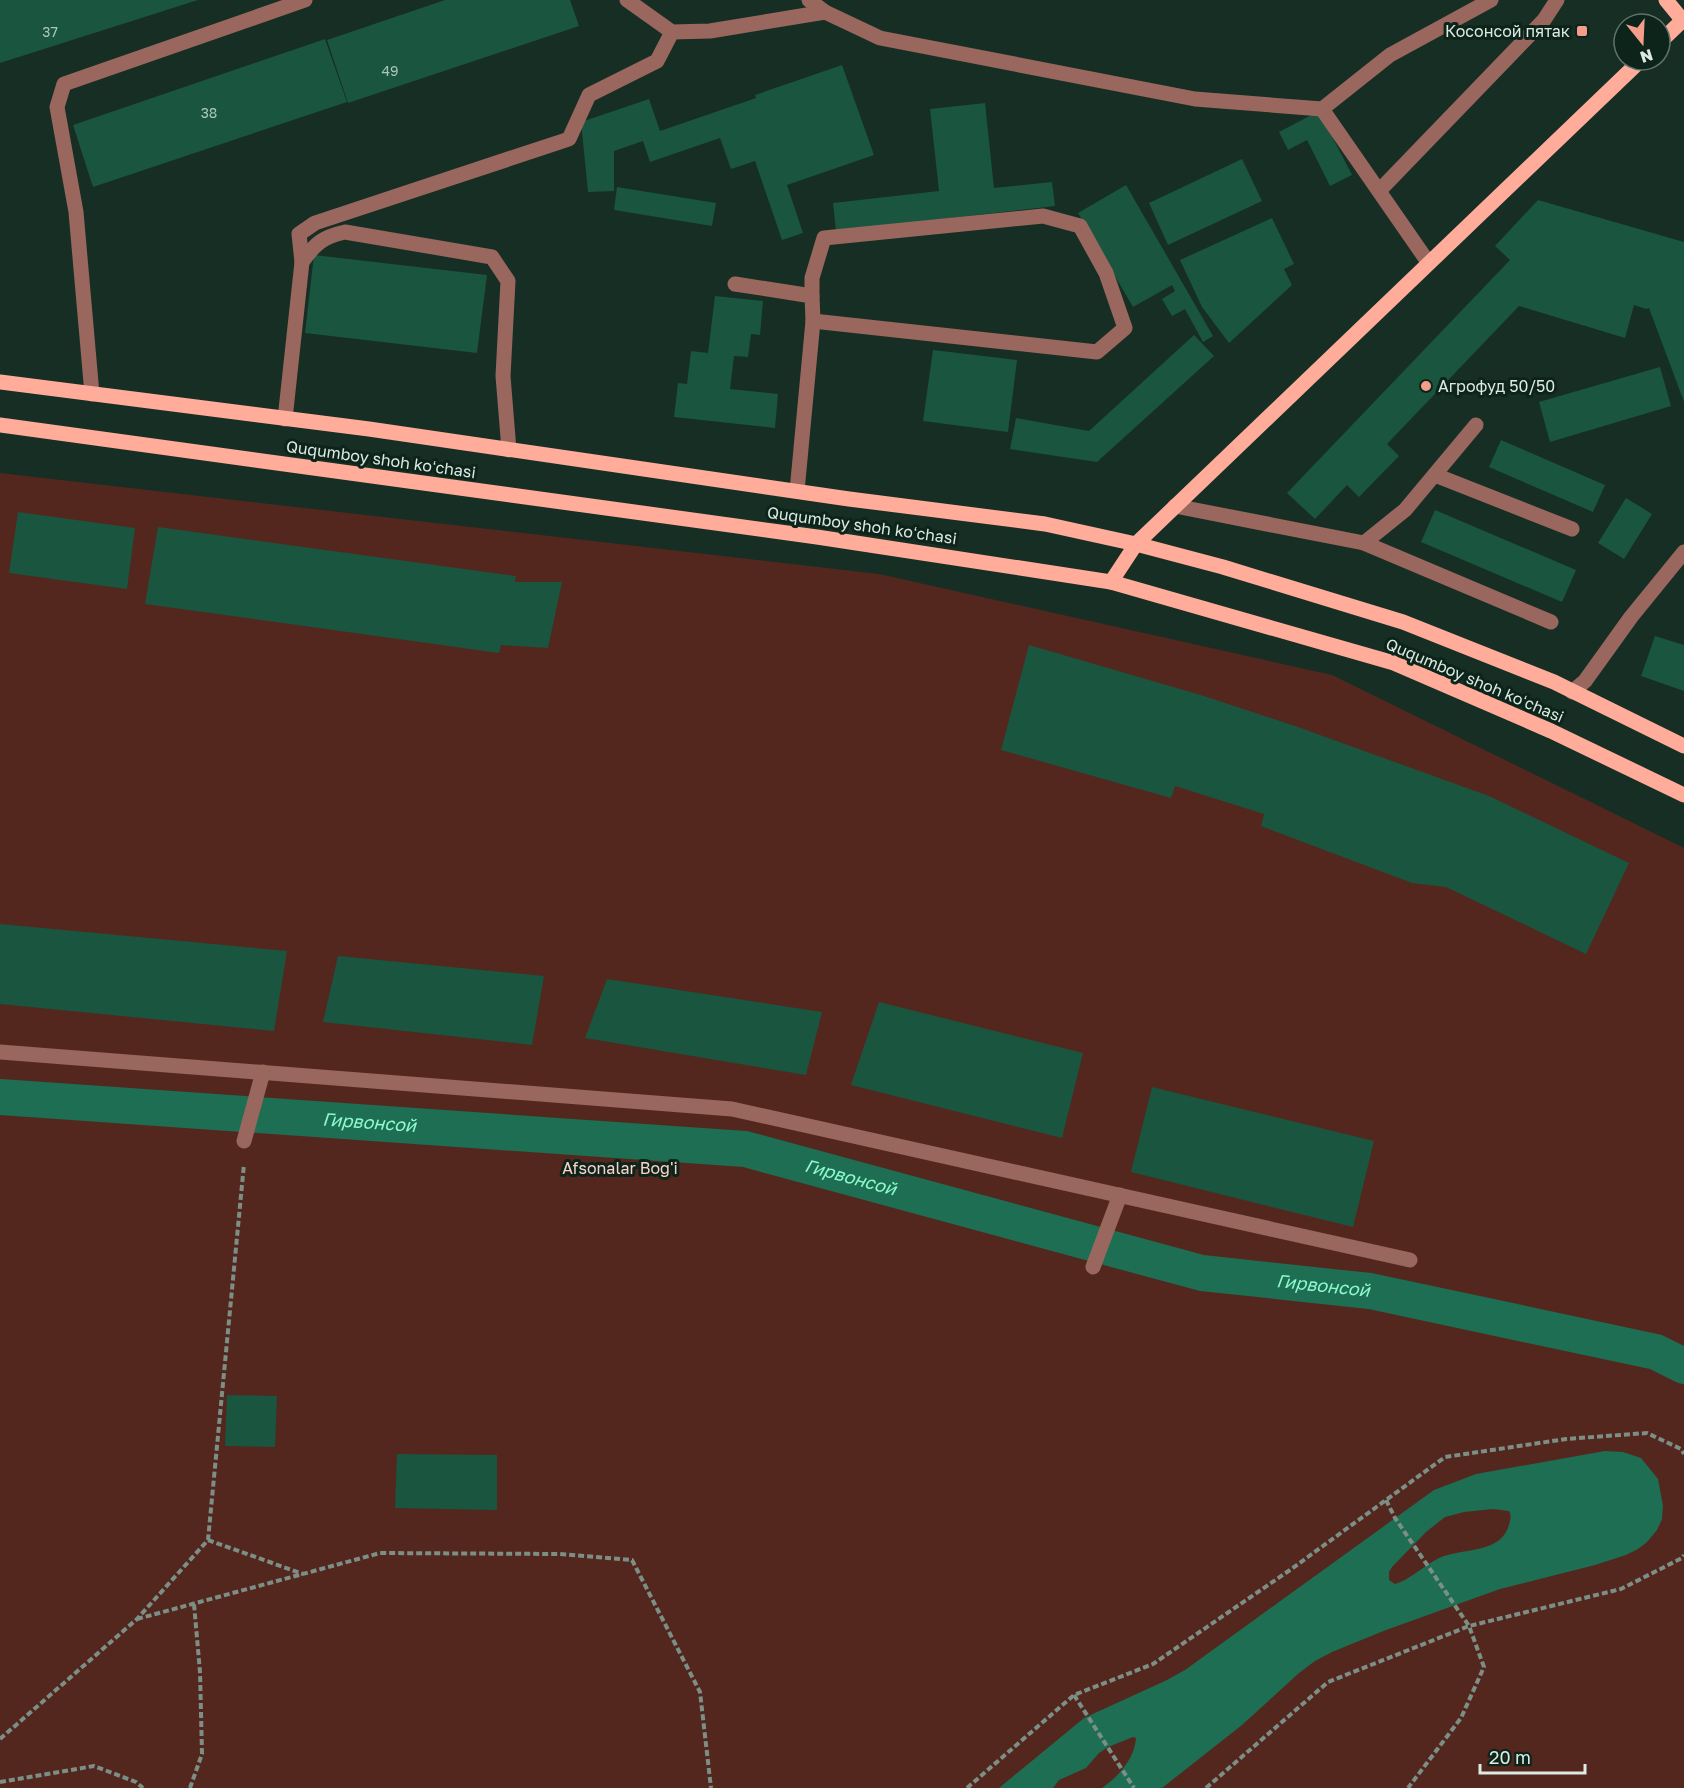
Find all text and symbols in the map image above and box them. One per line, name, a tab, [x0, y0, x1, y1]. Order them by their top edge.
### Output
north arrow	[1612, 12, 1672, 72]
place label: Косонсой пятак	[1445, 21, 1570, 41]
house number: 37	[42, 23, 58, 40]
marker: Косонсой пятак	[1575, 24, 1589, 38]
text: N	[1638, 45, 1656, 68]
house number: 49	[381, 62, 399, 79]
house number: 38	[201, 104, 217, 121]
place label: Агрофуд 50/50	[1438, 376, 1555, 396]
marker: Агрофуд 50/50	[1419, 379, 1433, 393]
street label: Ququmboy shoh koʻchasi	[285, 436, 477, 482]
street label: Ququmboy shoh koʻchasi	[766, 502, 958, 548]
street label: Ququmboy shoh koʻchasi	[1383, 633, 1567, 727]
water label: Гирвонсой	[322, 1108, 418, 1136]
water label: Гирвонсой	[803, 1154, 900, 1200]
park label: Afsonalar Bog'i	[562, 1158, 678, 1178]
water label: Гирвонсой	[1275, 1269, 1372, 1301]
scale bar	[1480, 1737, 1585, 1775]
text: 20 m	[1489, 1746, 1531, 1768]

